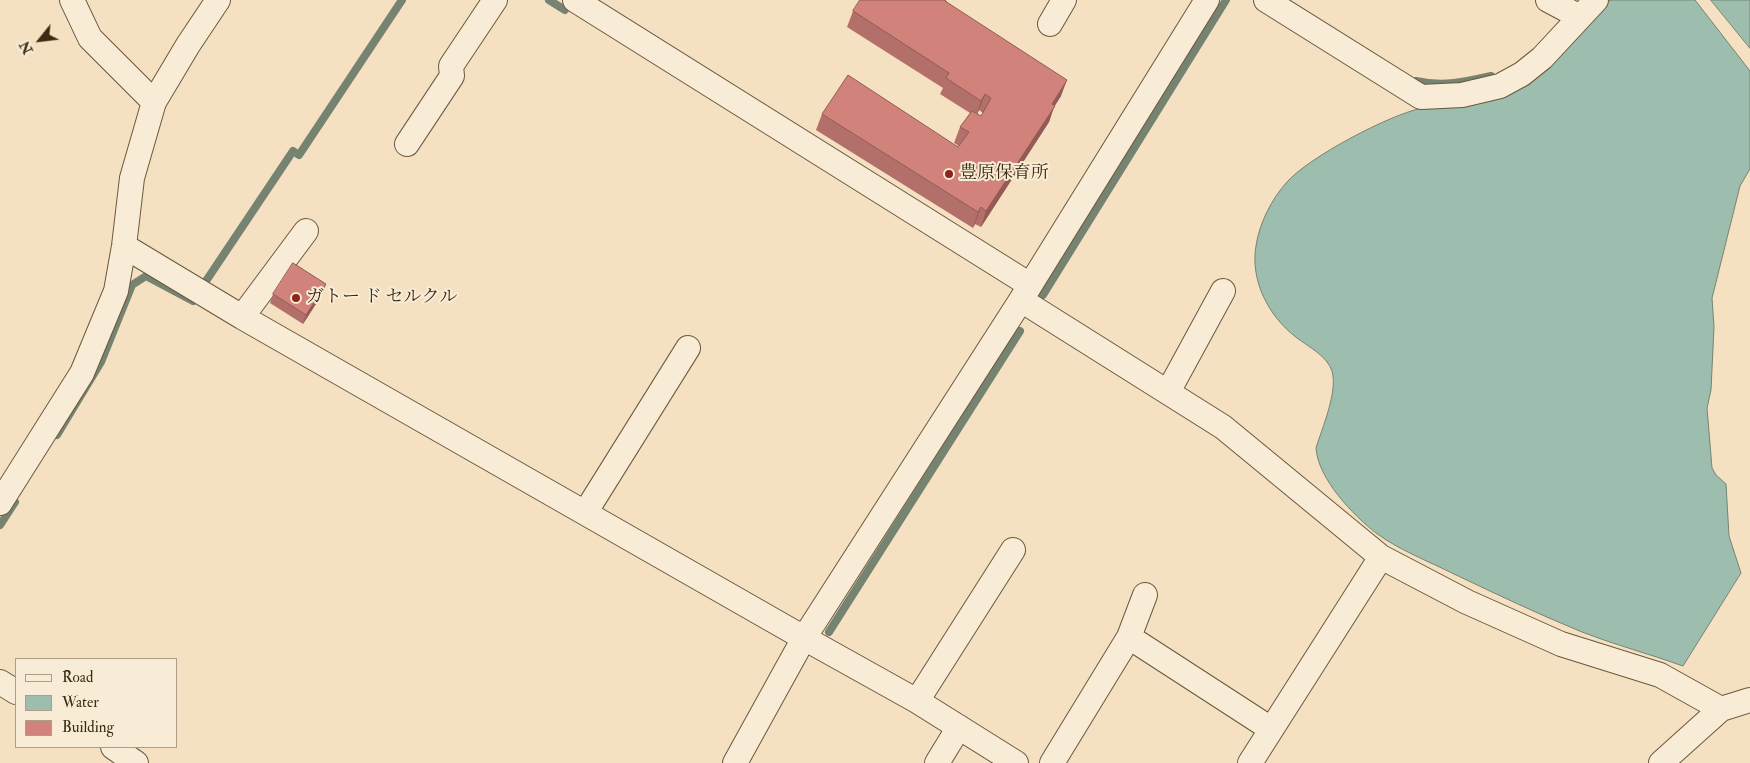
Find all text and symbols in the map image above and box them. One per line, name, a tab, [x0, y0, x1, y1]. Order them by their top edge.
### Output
north arrow	[15, 15, 65, 65]
text: N	[16, 38, 37, 57]
place label: 豊原保育所	[959, 163, 1049, 185]
marker: 豊原保育所	[943, 168, 955, 180]
place label: ガトー ド セルクル	[306, 287, 458, 309]
marker: ガトー ド セルクル	[290, 292, 302, 304]
legend	[15, 658, 178, 748]
text: Road	[62, 668, 93, 687]
text: Water	[62, 693, 99, 712]
text: Building	[62, 718, 114, 737]

